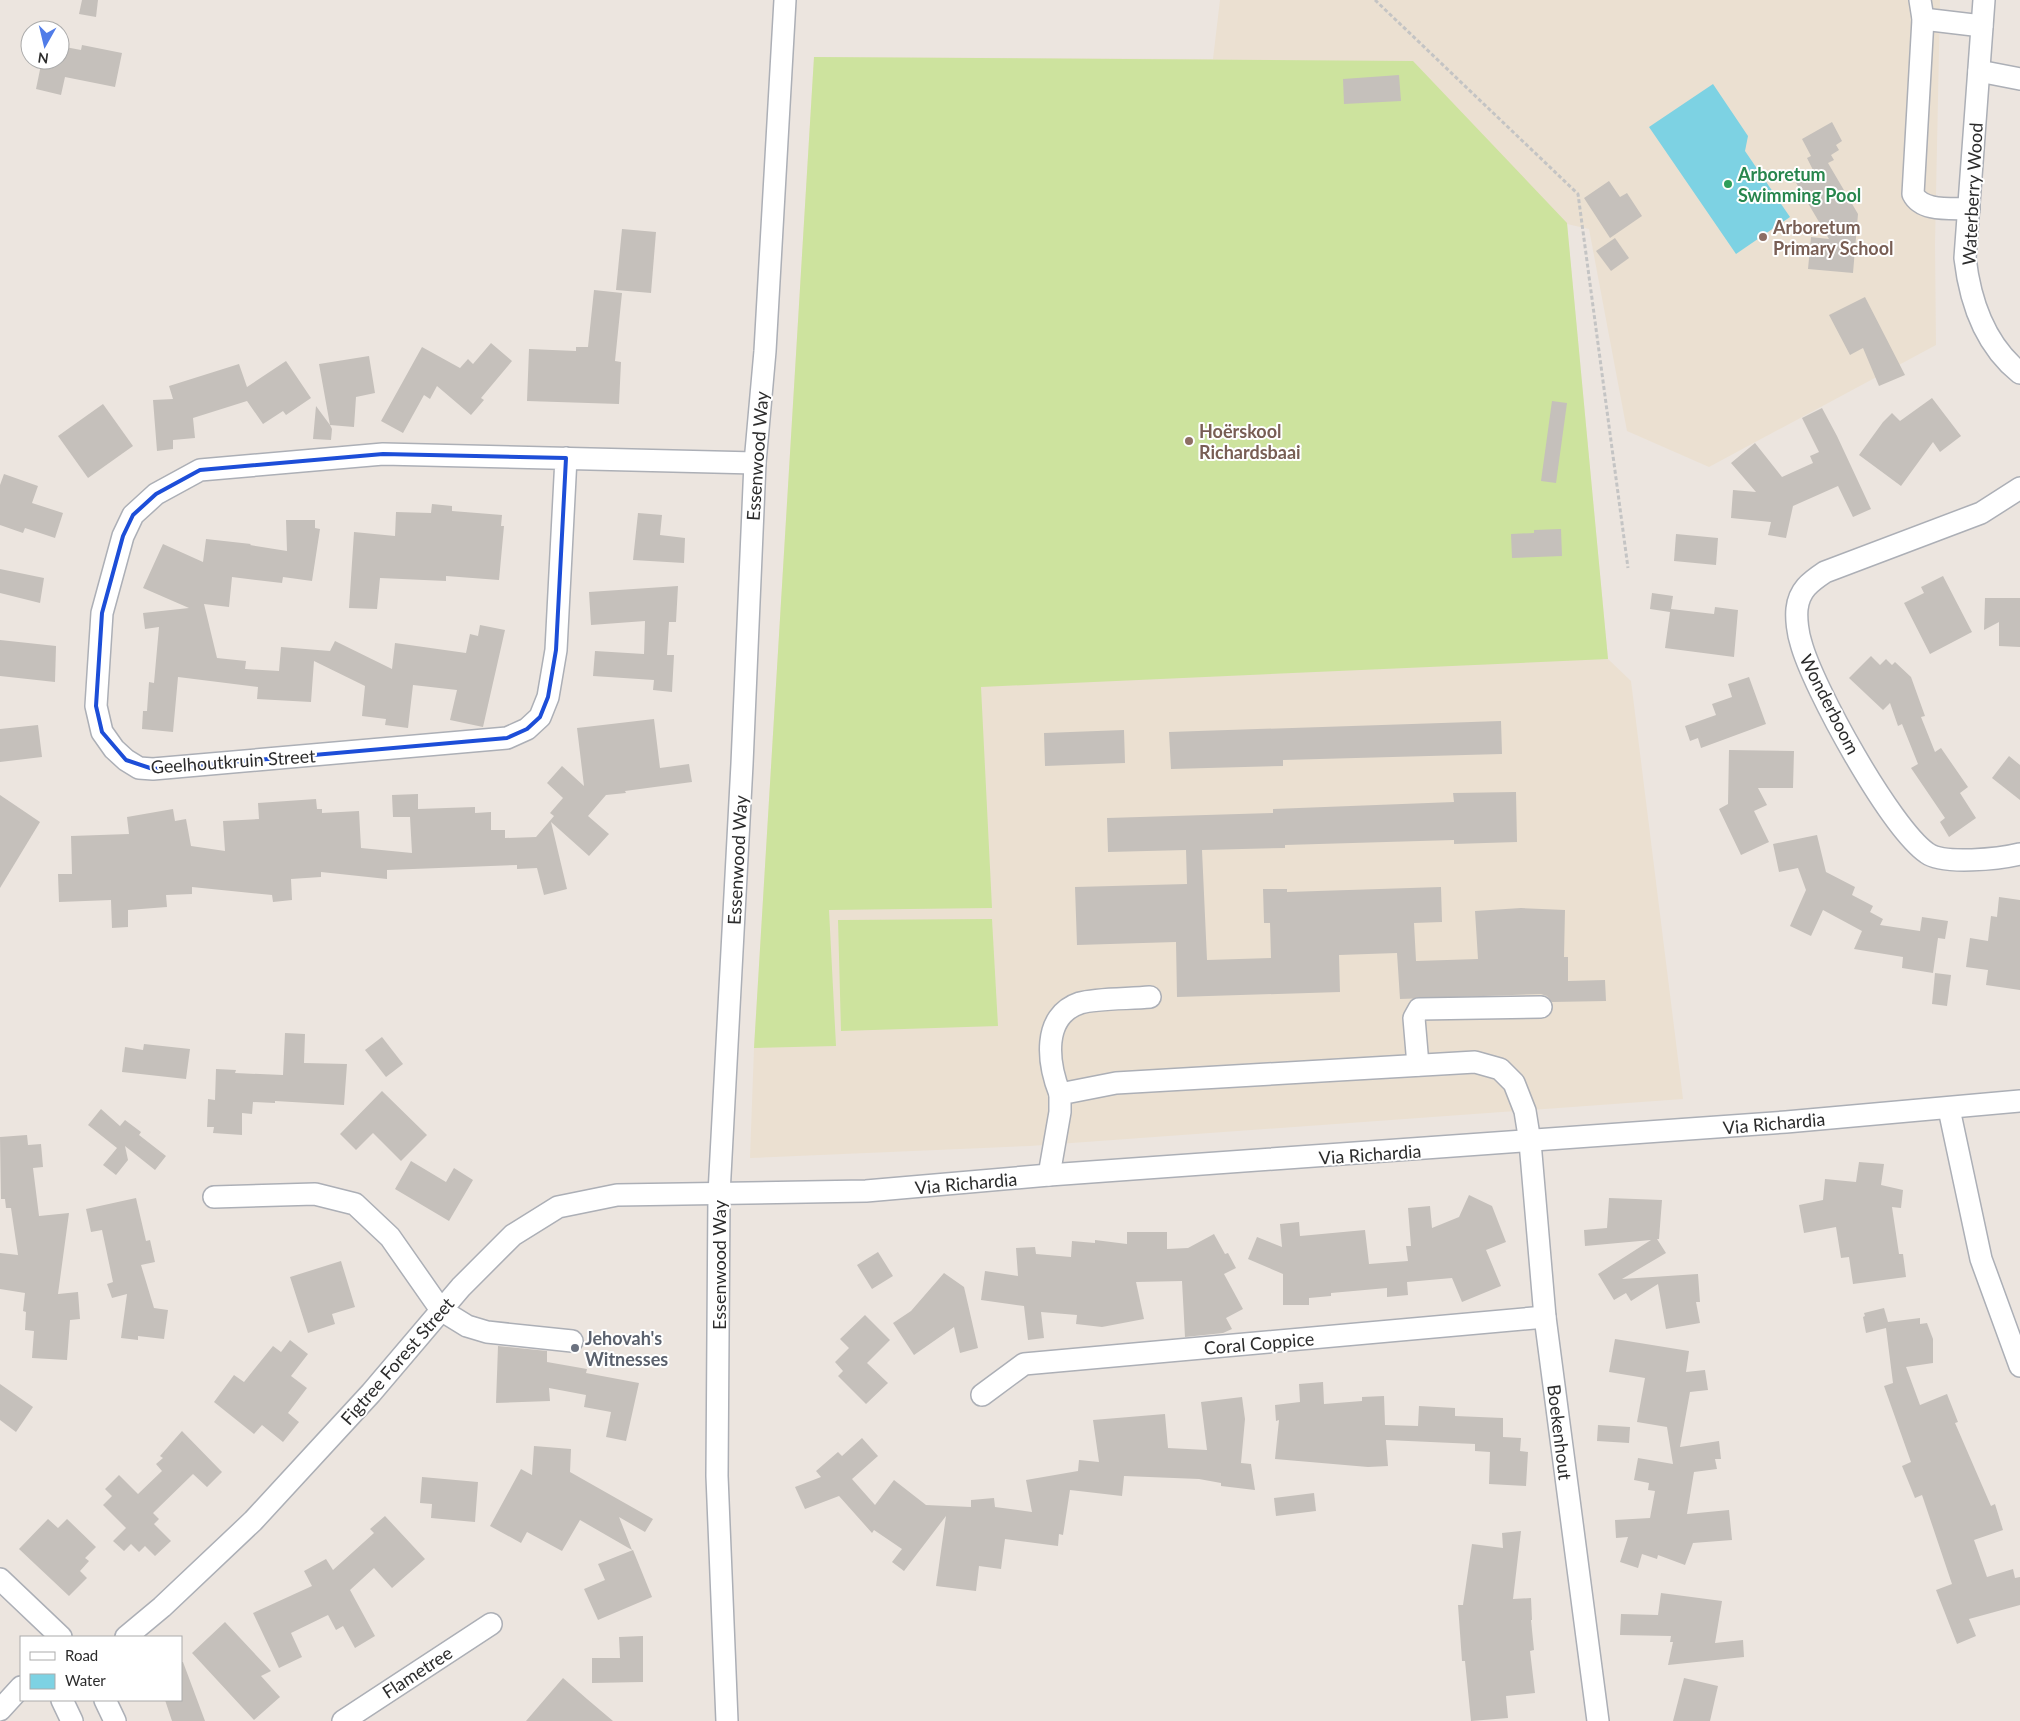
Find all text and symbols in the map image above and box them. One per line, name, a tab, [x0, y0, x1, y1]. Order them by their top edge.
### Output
north arrow	[20, 20, 70, 70]
text: N	[37, 49, 50, 68]
street label: Waterberry Wood	[1957, 122, 1987, 266]
place label: Arboretum Swimming Pool	[1737, 163, 1861, 206]
marker: Arboretum Swimming Pool	[1722, 178, 1734, 190]
place label: Arboretum Primary School	[1772, 216, 1893, 259]
marker: Arboretum Primary School	[1757, 231, 1769, 243]
street label: Essenwood Way	[741, 390, 773, 522]
place label: Hoërskool Richardsbaai	[1199, 420, 1301, 463]
marker: Hoërskool Richardsbaai	[1183, 435, 1195, 447]
street label: Wonderboom	[1795, 650, 1865, 758]
street label: Geelhoutkruin Street	[150, 744, 317, 778]
street label: Essenwood Way	[723, 794, 751, 925]
street label: Via Richardia	[1722, 1108, 1826, 1138]
street label: Via Richardia	[1318, 1139, 1422, 1169]
street label: Via Richardia	[914, 1168, 1018, 1198]
street label: Essenwood Way	[708, 1199, 730, 1330]
street label: Figtree Forest Street	[336, 1292, 459, 1429]
place label: Jehovah's Witnesses	[585, 1327, 668, 1370]
street label: Coral Coppice	[1203, 1327, 1315, 1359]
marker: Jehovah's Witnesses	[569, 1342, 581, 1354]
street label: Boekenhout	[1543, 1383, 1577, 1482]
legend	[20, 1636, 182, 1701]
street label: Flametree	[378, 1641, 456, 1703]
text: Road	[65, 1646, 98, 1664]
text: Water	[65, 1671, 106, 1689]

